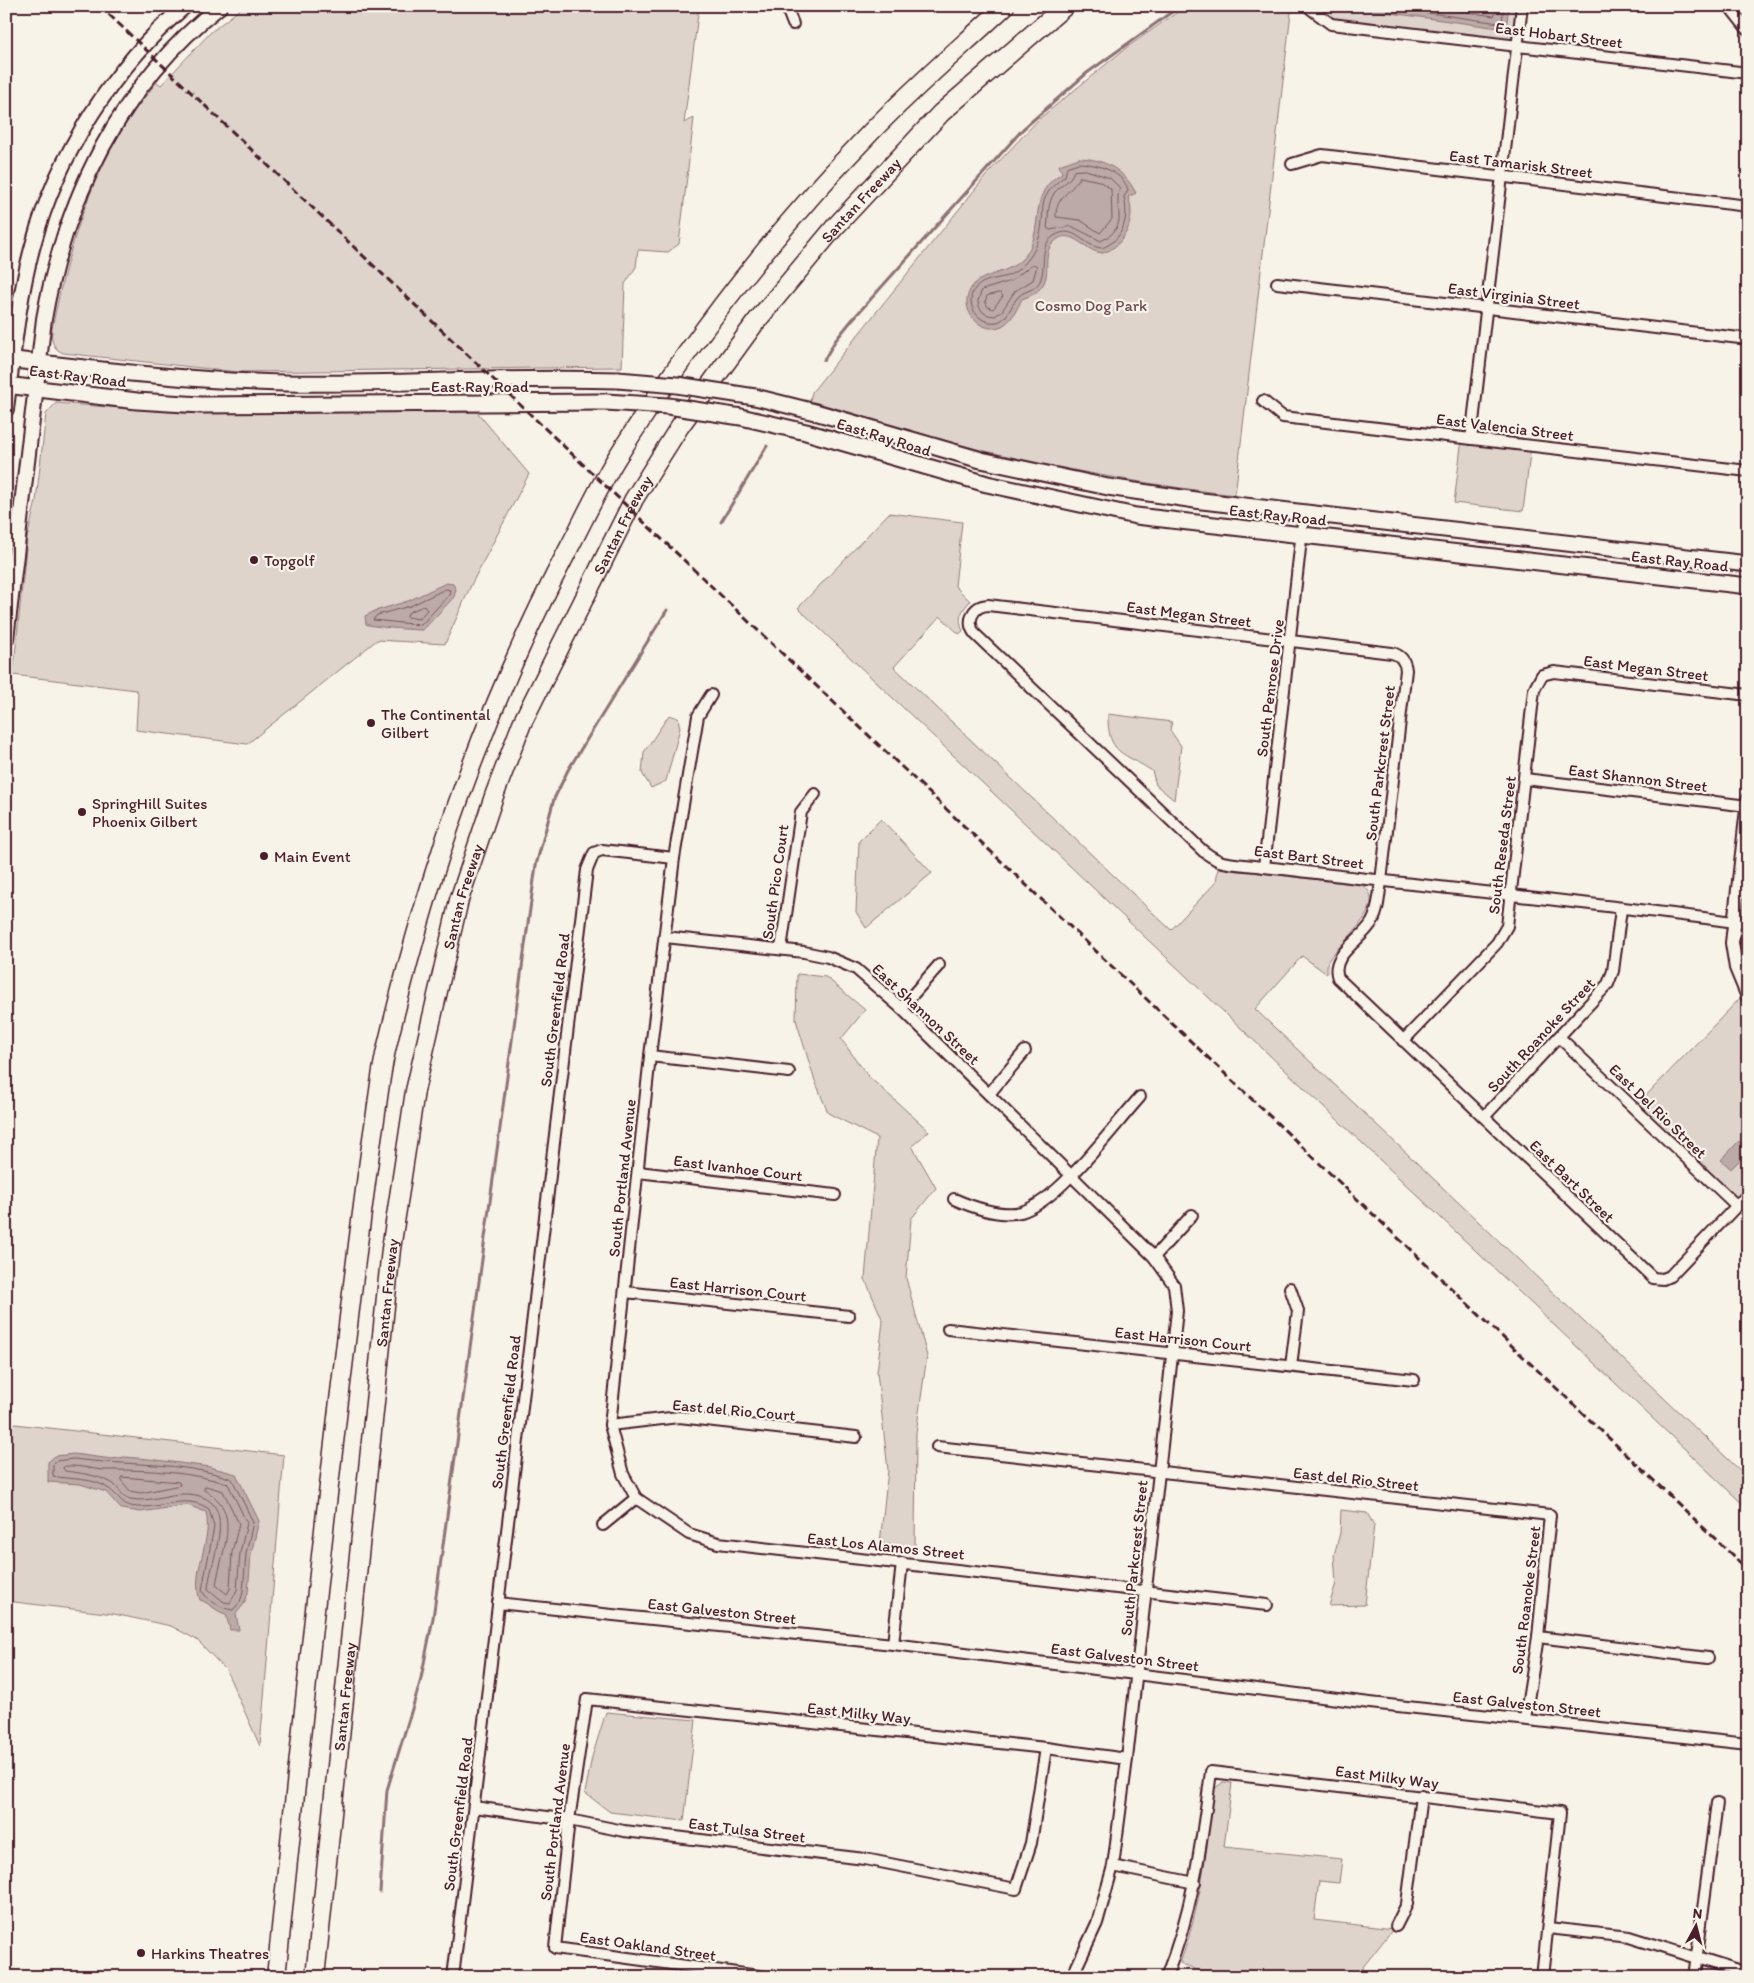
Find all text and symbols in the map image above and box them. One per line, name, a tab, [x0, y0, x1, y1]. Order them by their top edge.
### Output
street label: East Hobart Street	[1494, 18, 1624, 52]
street label: East Tamarisk Street	[1448, 146, 1594, 182]
street label: Santan Freeway	[817, 153, 905, 246]
street label: East Virginia Street	[1447, 278, 1581, 314]
park label: Cosmo Dog Park	[1035, 296, 1147, 315]
street label: East Ray Road	[28, 361, 128, 391]
street label: East Ray Road	[431, 377, 529, 396]
street label: East Valencia Street	[1435, 409, 1575, 445]
street label: East Ray Road	[834, 414, 934, 460]
street label: Santan Freeway	[589, 471, 656, 577]
street label: East Ray Road	[1228, 500, 1328, 530]
street label: East Ray Road	[1630, 546, 1730, 576]
place label: Topgolf	[264, 551, 316, 570]
marker: Topgolf	[248, 554, 260, 566]
street label: East Megan Street	[1125, 597, 1253, 631]
street label: South Penrose Drive	[1252, 618, 1288, 758]
street label: East Megan Street	[1582, 651, 1710, 685]
street label: South Parkcrest Street	[1361, 684, 1399, 842]
place label: The Continental Gilbert	[381, 705, 491, 742]
marker: The Continental Gilbert	[365, 717, 377, 729]
street label: East Shannon Street	[1567, 760, 1709, 796]
street label: South Reseda Street	[1484, 775, 1520, 915]
place label: SpringHill Suites Phoenix Gilbert	[92, 794, 207, 831]
marker: SpringHill Suites Phoenix Gilbert	[76, 806, 88, 818]
street label: South Pico Court	[758, 823, 792, 941]
street label: Santan Freeway	[438, 841, 487, 951]
street label: East Bart Street	[1253, 841, 1365, 873]
place label: Main Event	[274, 847, 351, 866]
marker: Main Event	[258, 850, 270, 862]
street label: South Greenfield Road	[536, 932, 574, 1088]
street label: East Shannon Street	[868, 959, 984, 1069]
street label: South Roanoke Street	[1483, 974, 1599, 1096]
street label: East Del Rio Street	[1605, 1060, 1711, 1162]
street label: South Portland Avenue	[604, 1098, 640, 1258]
street label: East Bart Street	[1526, 1136, 1618, 1226]
street label: East Ivanhoe Court	[673, 1151, 803, 1185]
street label: Santan Freeway	[371, 1237, 402, 1348]
street label: East Harrison Court	[669, 1272, 807, 1306]
street label: East Harrison Court	[1114, 1322, 1252, 1356]
street label: South Greenfield Road	[487, 1334, 525, 1490]
street label: East del Rio Court	[672, 1395, 796, 1425]
street label: East del Rio Street	[1292, 1463, 1420, 1495]
street label: South Parkcrest Street	[1116, 1479, 1152, 1637]
street label: South Roanoke Street	[1507, 1525, 1545, 1675]
street label: East Los Alamos Street	[806, 1528, 966, 1564]
street label: East Galveston Street	[647, 1594, 797, 1628]
street label: East Galveston Street	[1050, 1638, 1200, 1676]
street label: Santan Freeway	[329, 1641, 359, 1752]
street label: East Galveston Street	[1452, 1687, 1602, 1721]
street label: East Milky Way	[806, 1698, 912, 1728]
street label: South Greenfield Road	[439, 1736, 477, 1892]
street label: South Portland Avenue	[536, 1742, 574, 1902]
street label: East Milky Way	[1334, 1761, 1440, 1793]
street label: East Tulsa Street	[687, 1813, 807, 1847]
north arrow	[1672, 1900, 1722, 1950]
text: N	[1692, 1905, 1703, 1923]
street label: East Oakland Street	[579, 1927, 717, 1965]
place label: Harkins Theatres	[151, 1944, 269, 1963]
marker: Harkins Theatres	[135, 1947, 147, 1959]

